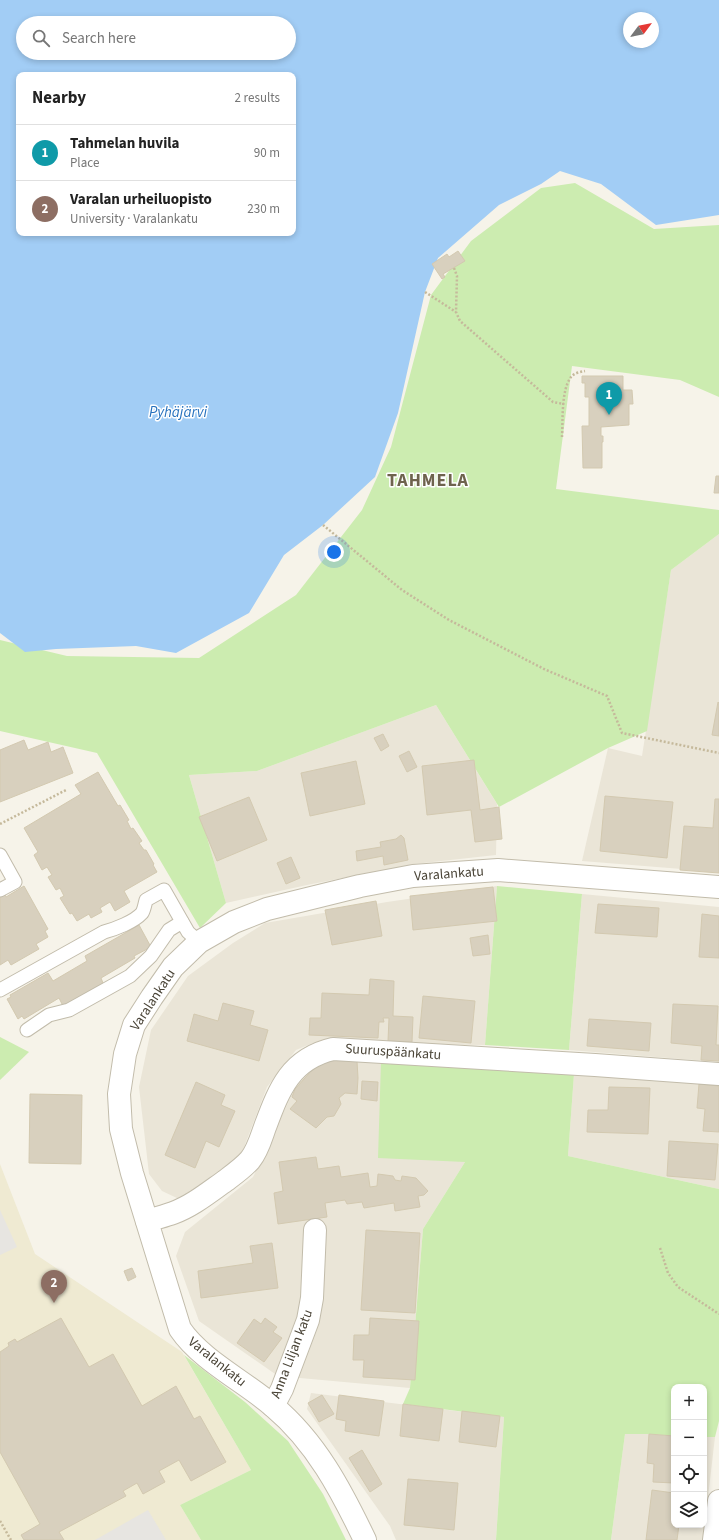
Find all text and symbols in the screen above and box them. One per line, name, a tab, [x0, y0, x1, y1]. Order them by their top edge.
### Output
north arrow	[623, 12, 659, 48]
search box	[16, 16, 296, 60]
icon: search	[30, 27, 52, 49]
text: Search here	[62, 28, 136, 49]
text: Nearby	[32, 86, 86, 110]
text: 2 results	[235, 89, 280, 107]
text: Tahmelan huvila	[70, 133, 180, 154]
text: 1	[42, 144, 48, 162]
text: 90 m	[254, 144, 280, 162]
text: Place	[70, 154, 99, 172]
text: Varalan urheiluopisto	[70, 189, 212, 210]
text: 2	[42, 200, 48, 218]
text: 230 m	[247, 200, 280, 218]
text: University · Varalankatu	[70, 210, 198, 228]
pin: 1	[596, 382, 622, 415]
water label: Pyhäjärvi	[149, 402, 207, 423]
district label: TAHMELA	[387, 468, 469, 493]
your location	[324, 542, 344, 562]
street label: Varalankatu	[413, 862, 485, 886]
street label: Varalankatu	[126, 965, 180, 1035]
street label: Suuruspäänkatu	[344, 1039, 442, 1065]
pin: 2	[41, 1270, 67, 1303]
street label: Anna Liljan katu	[266, 1307, 318, 1401]
street label: Varalankatu	[184, 1332, 250, 1392]
map controls	[671, 1384, 707, 1528]
button: +	[671, 1384, 707, 1420]
button: −	[671, 1420, 707, 1456]
button: locate	[671, 1456, 707, 1492]
button: layers	[671, 1492, 707, 1528]

